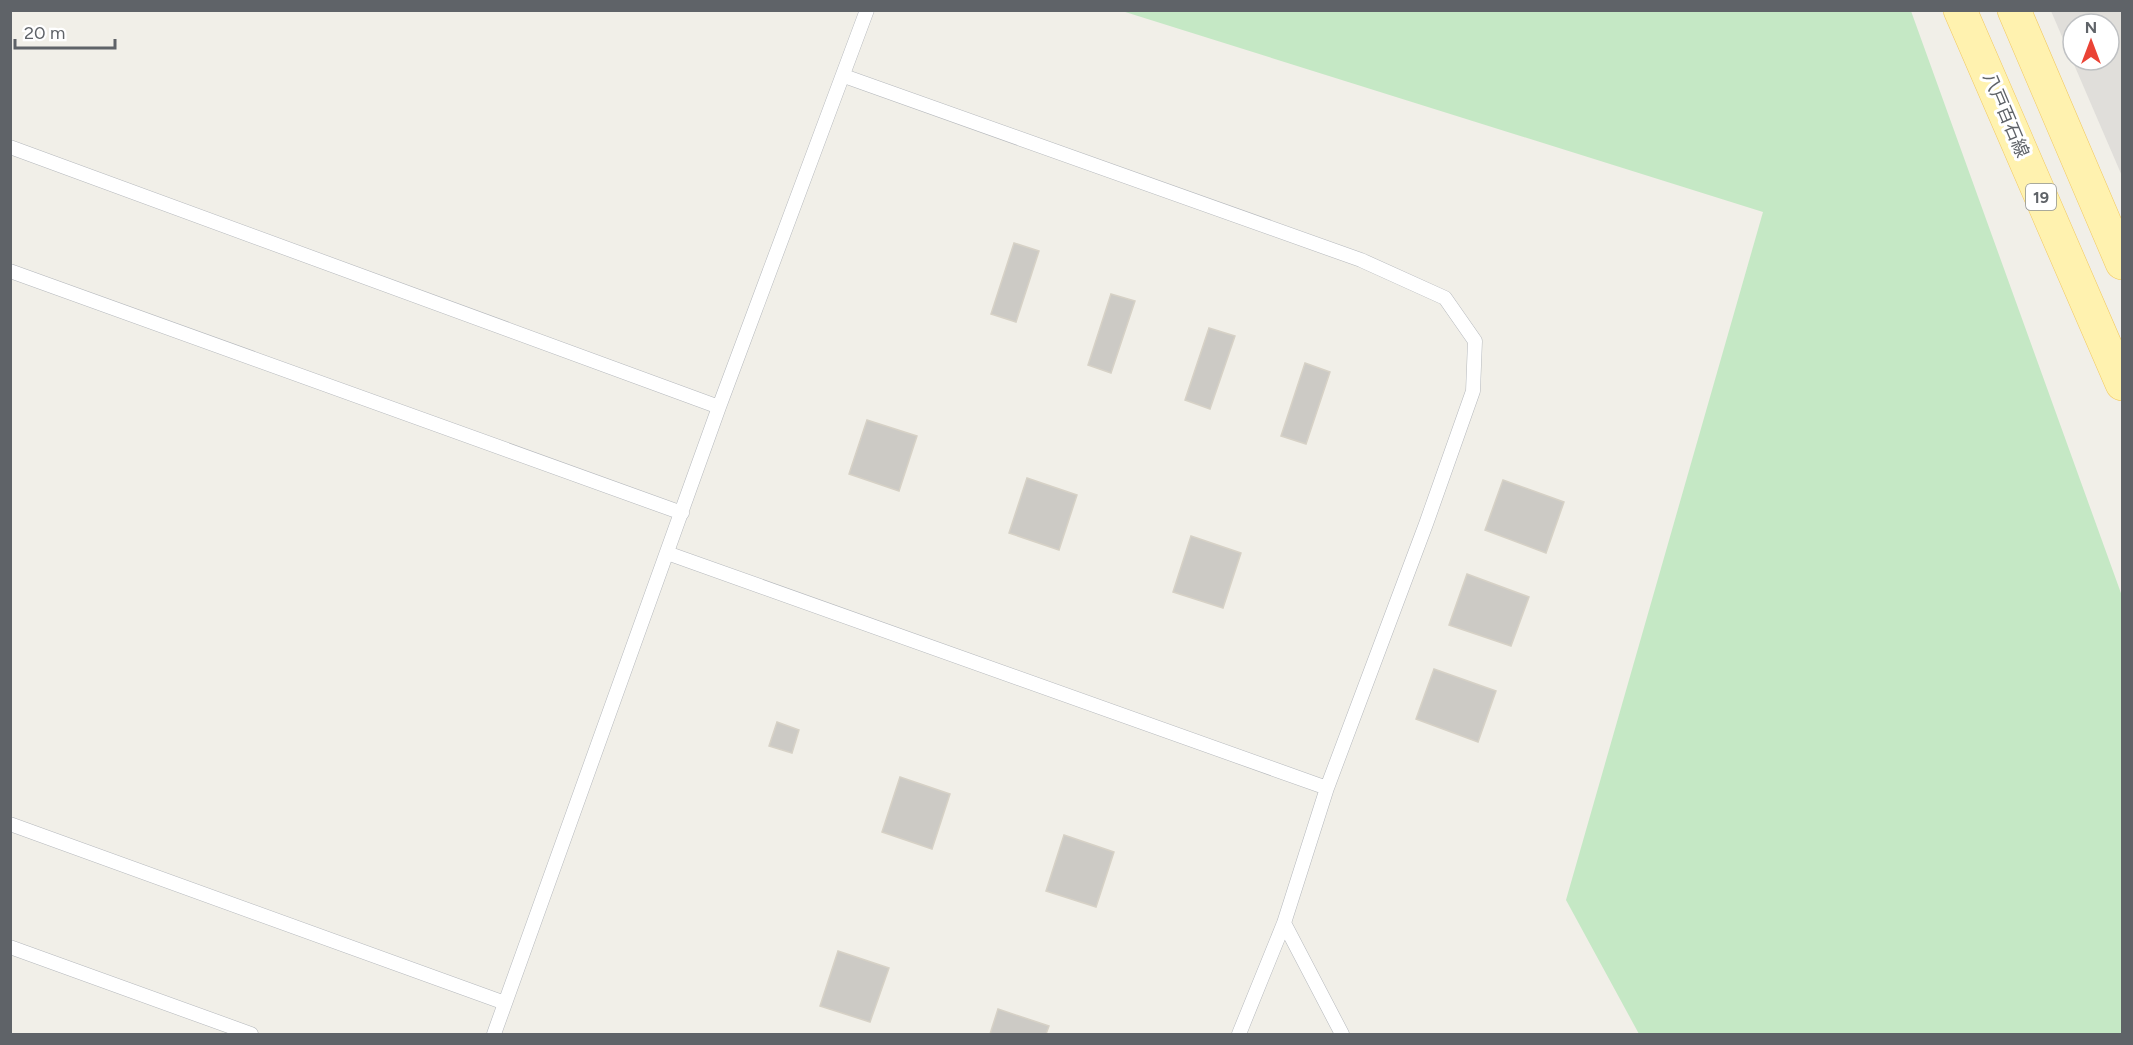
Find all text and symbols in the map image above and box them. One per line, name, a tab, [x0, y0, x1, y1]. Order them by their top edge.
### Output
scale bar	[15, 12, 116, 50]
north arrow	[2061, 12, 2121, 72]
text: N	[2085, 18, 2097, 37]
text: 20 m	[24, 22, 65, 44]
street label: 八戸百石線	[1978, 69, 2034, 161]
road number: 19	[2026, 184, 2056, 210]

